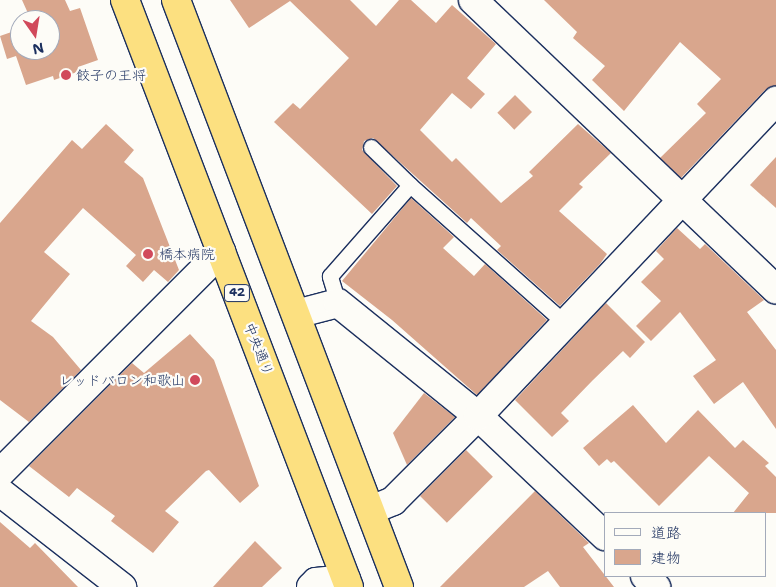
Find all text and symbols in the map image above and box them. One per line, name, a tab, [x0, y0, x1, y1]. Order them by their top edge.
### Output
north arrow	[10, 10, 60, 60]
text: N	[31, 39, 46, 59]
place label: 餃子の王将	[76, 67, 146, 83]
marker: 餃子の王将	[60, 69, 72, 81]
place label: 橋本病院	[159, 246, 215, 262]
marker: 橋本病院	[141, 247, 155, 261]
road number: 42	[223, 284, 251, 302]
street label: 中央通り	[241, 320, 277, 378]
place label: レッドバロン和歌山	[59, 372, 185, 388]
marker: レッドバロン和歌山	[189, 374, 201, 386]
legend	[604, 512, 766, 577]
text: 道路	[651, 523, 681, 543]
text: 建物	[651, 548, 681, 568]

